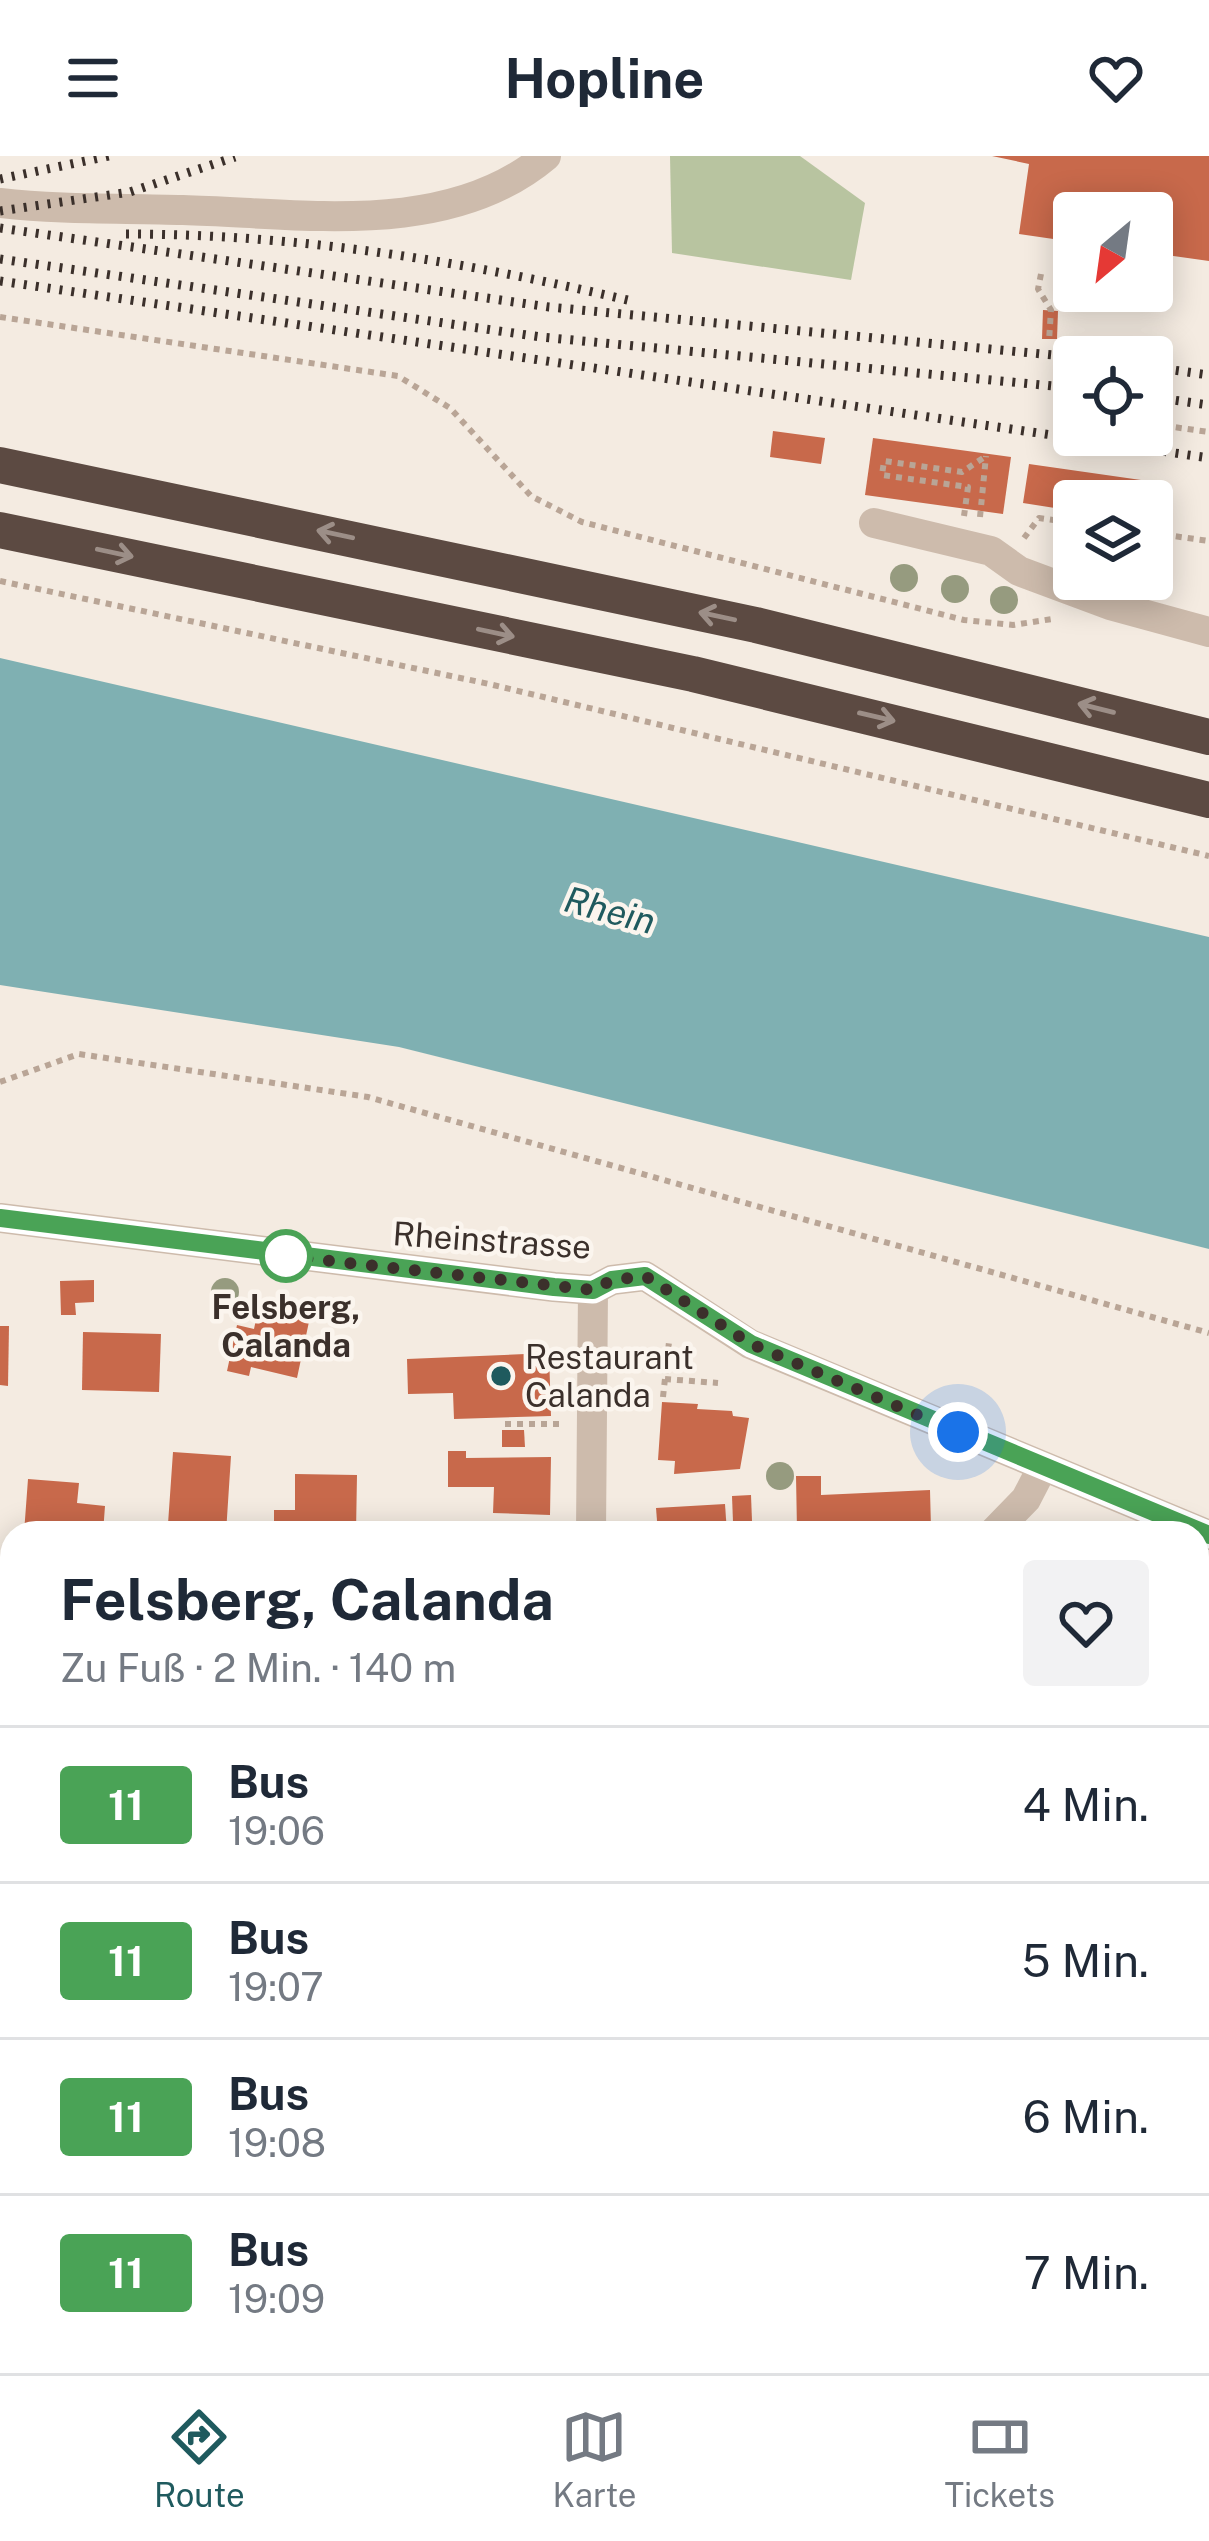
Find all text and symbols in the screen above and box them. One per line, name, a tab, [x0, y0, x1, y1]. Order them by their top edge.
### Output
icon: menu	[60, 45, 126, 111]
icon: heart	[1083, 45, 1149, 111]
text: Hopline	[505, 47, 704, 110]
north arrow	[1053, 192, 1173, 312]
map controls	[1053, 192, 1173, 600]
button: locate	[1053, 336, 1173, 456]
button: layers	[1053, 480, 1173, 600]
one-way arrow	[317, 522, 356, 544]
one-way arrow	[95, 543, 133, 566]
one-way arrow	[698, 604, 736, 627]
one-way arrow	[477, 622, 515, 645]
one-way arrow	[1077, 695, 1115, 717]
one-way arrow	[858, 707, 896, 730]
water label: Rhein	[560, 878, 660, 942]
street label: Rheinstrasse	[392, 1214, 592, 1266]
marker: Felsberg, Calanda	[261, 1231, 311, 1281]
place label: Felsberg, Calanda	[212, 1288, 360, 1364]
place label: Restaurant Calanda	[525, 1338, 694, 1414]
marker: Restaurant Calanda	[488, 1363, 514, 1389]
your location	[928, 1402, 988, 1462]
button: heart	[1023, 1560, 1149, 1686]
text: Felsberg, Calanda	[60, 1566, 554, 1633]
text: Zu Fuß · 2 Min. · 140 m	[60, 1645, 456, 1691]
text: Bus	[228, 1755, 309, 1808]
text: 4 Min.	[1022, 1778, 1149, 1831]
text: 11	[108, 1780, 144, 1829]
text: 19:06	[228, 1808, 325, 1854]
text: Bus	[228, 1911, 309, 1964]
text: 5 Min.	[1022, 1934, 1149, 1987]
text: 11	[108, 1936, 144, 1985]
text: 19:07	[228, 1964, 324, 2010]
text: Bus	[228, 2067, 309, 2120]
text: 6 Min.	[1023, 2090, 1149, 2143]
text: 11	[108, 2092, 144, 2141]
text: 19:08	[228, 2120, 326, 2166]
text: Bus	[228, 2223, 309, 2276]
text: 7 Min.	[1024, 2246, 1149, 2299]
text: 11	[108, 2248, 144, 2297]
text: 19:09	[228, 2276, 325, 2322]
tab: Route	[154, 2404, 245, 2514]
tab: Karte	[552, 2404, 636, 2514]
tab: Tickets	[944, 2404, 1055, 2514]

